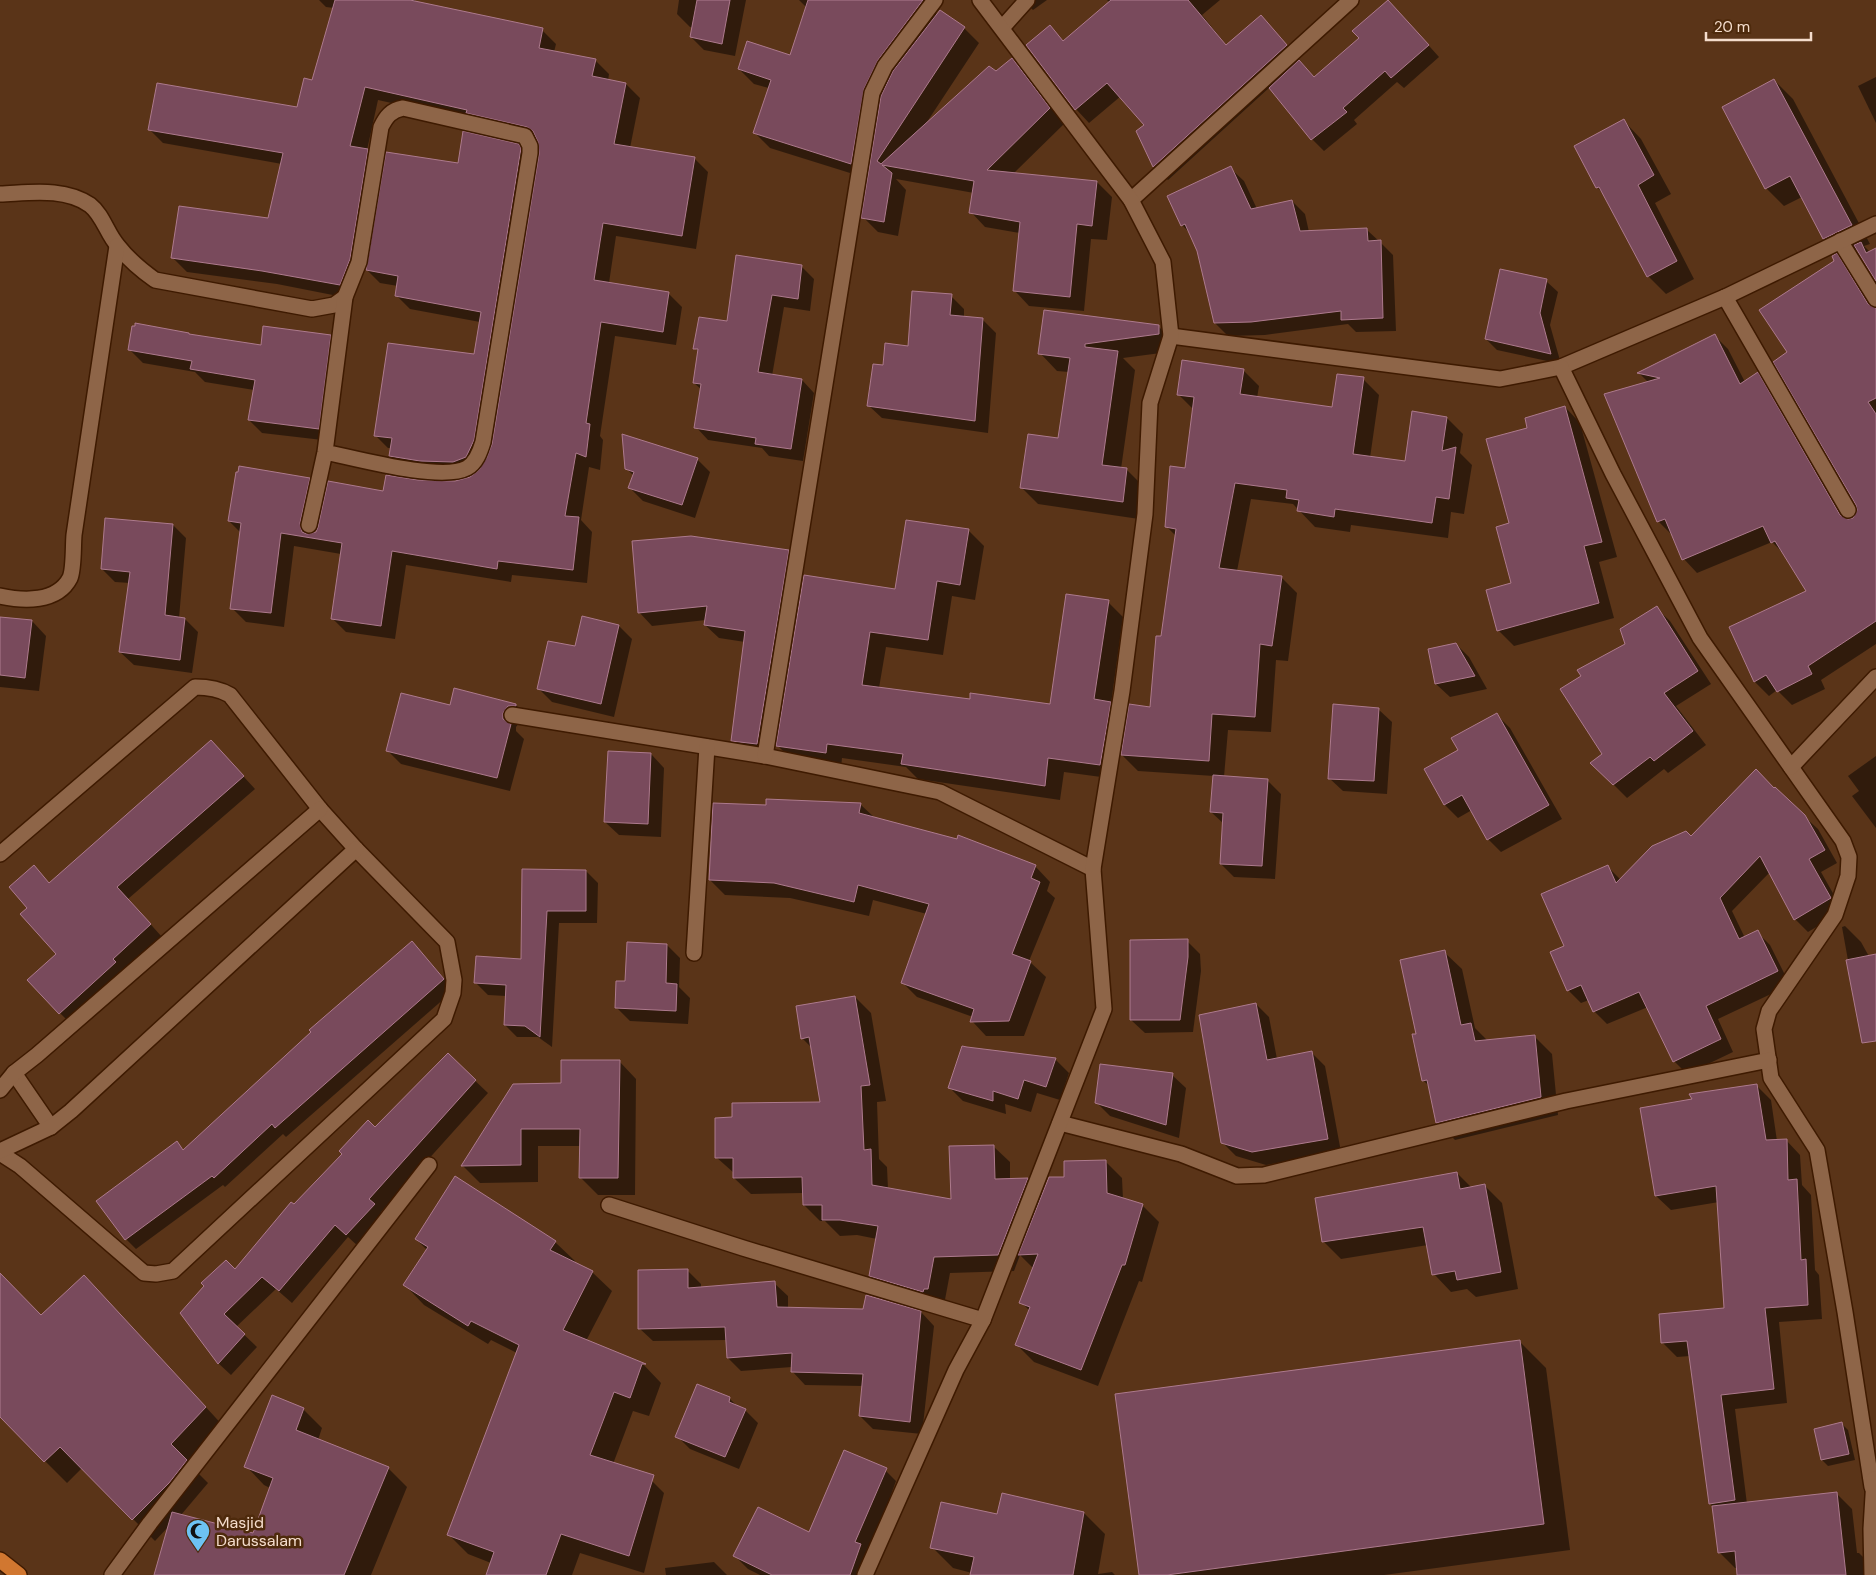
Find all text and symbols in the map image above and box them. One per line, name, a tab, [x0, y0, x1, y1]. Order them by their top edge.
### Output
scale bar	[1706, 10, 1811, 42]
text: 20 m	[1714, 17, 1750, 37]
place label: Masjid Darussalam	[216, 1512, 302, 1551]
mosque icon: Masjid Darussalam	[185, 1518, 211, 1552]

